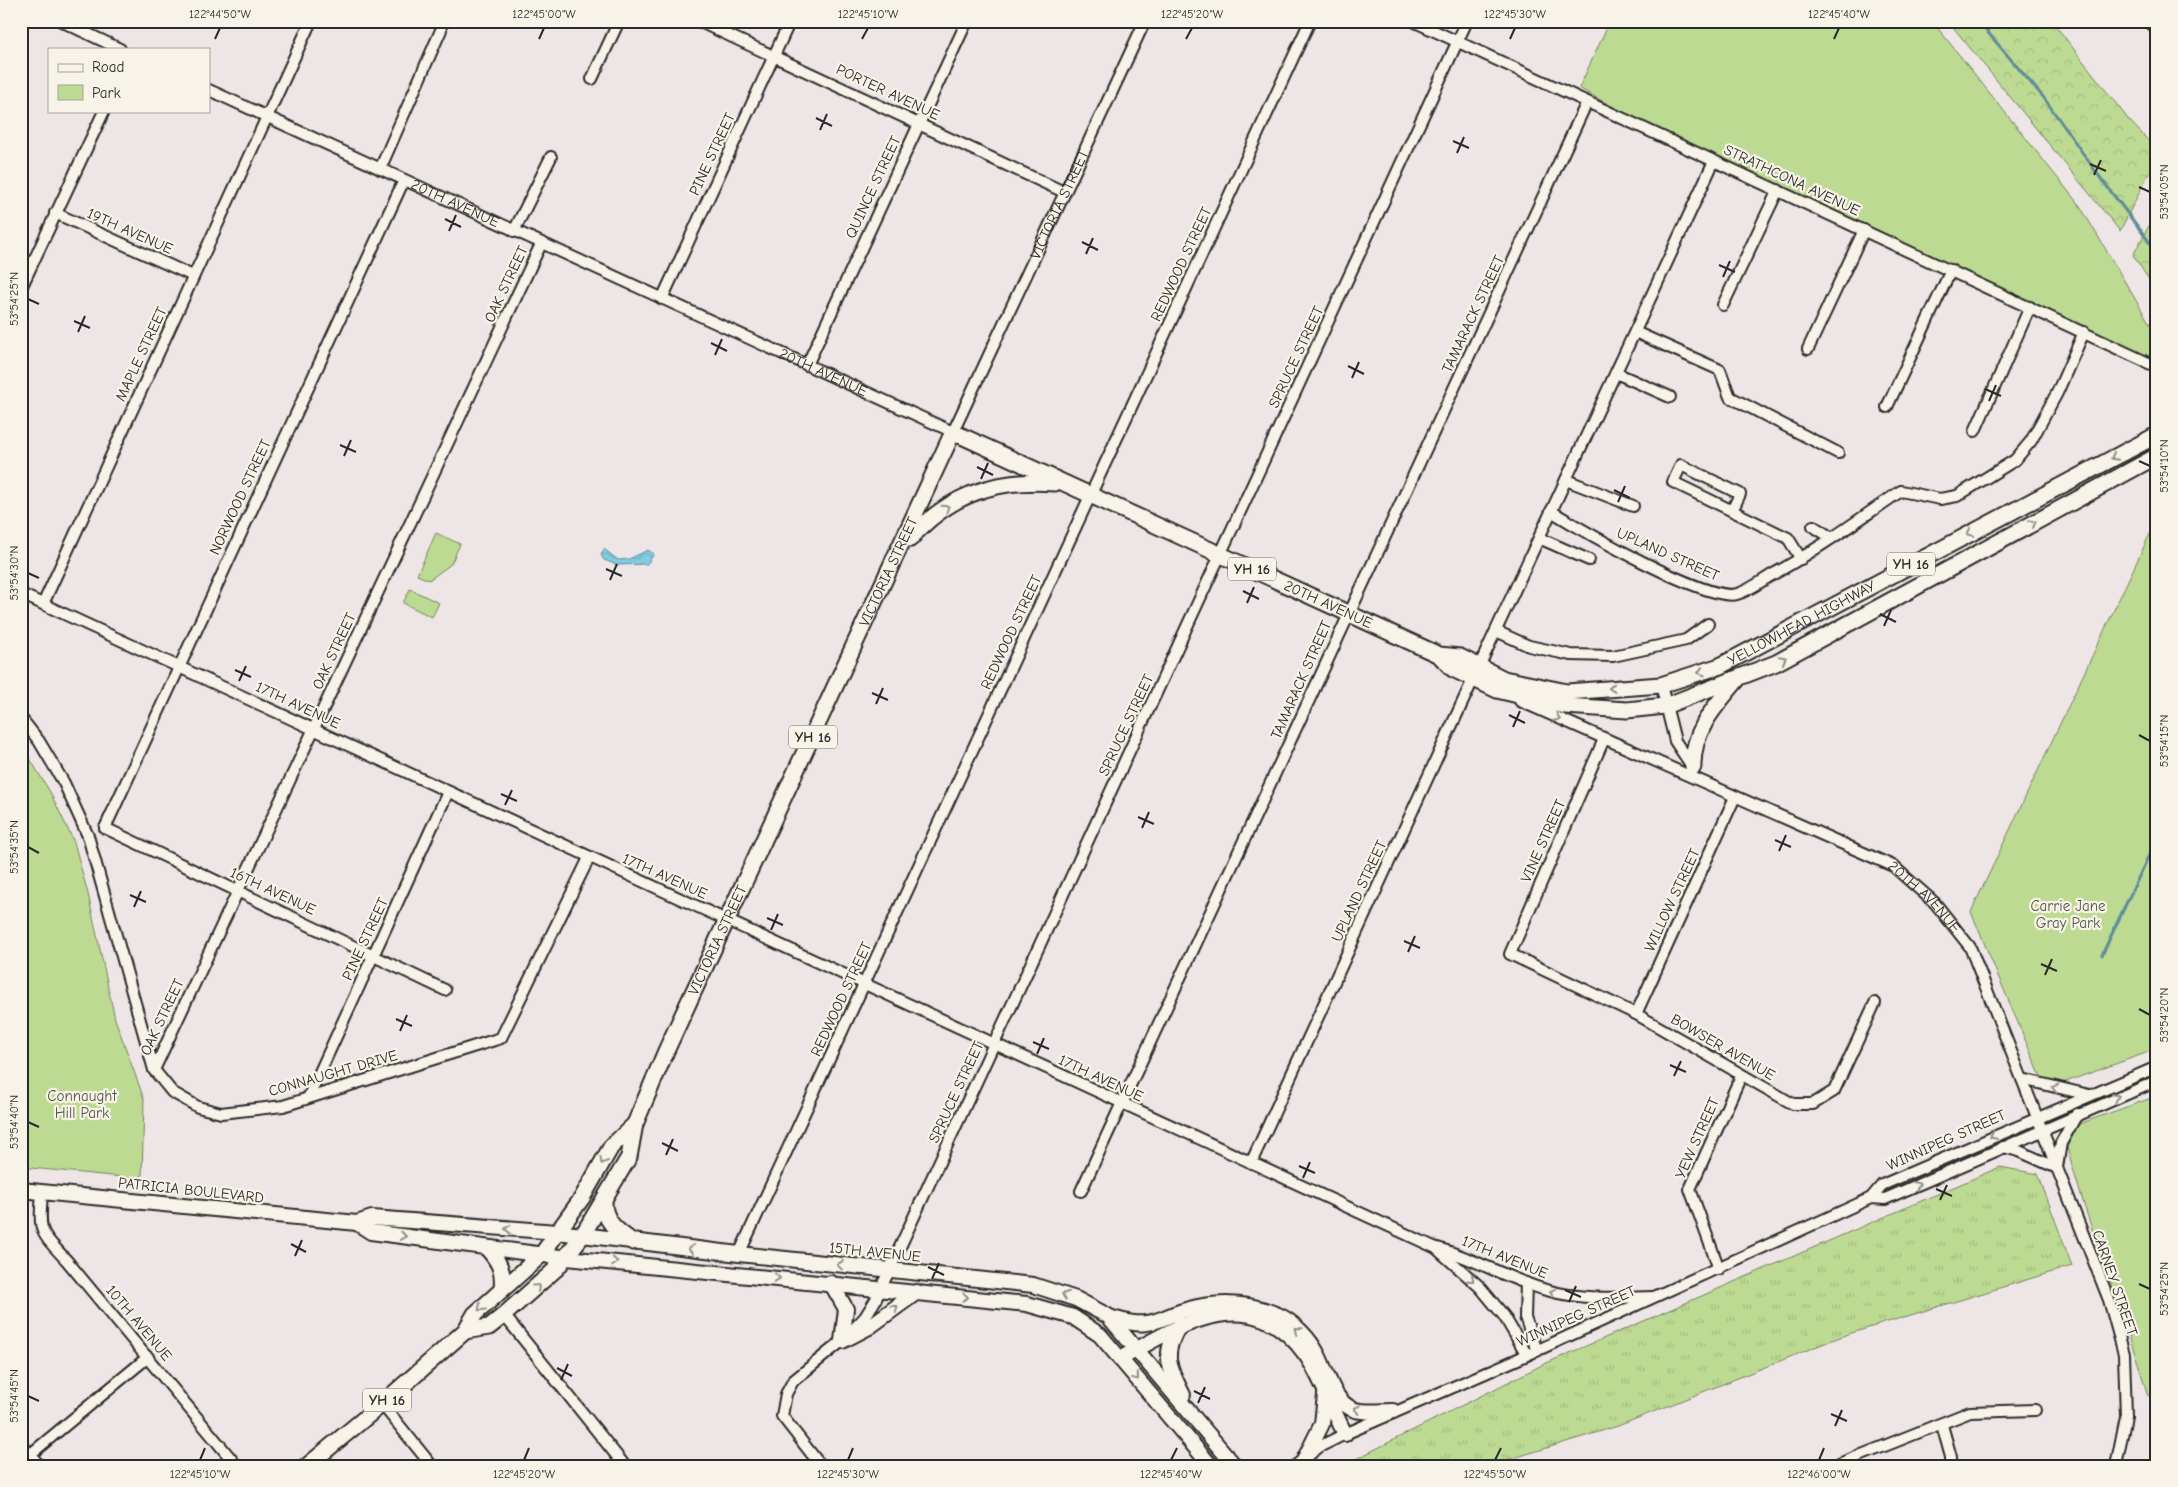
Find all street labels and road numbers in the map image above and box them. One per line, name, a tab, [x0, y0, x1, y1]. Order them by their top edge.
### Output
street label: PORTER AVENUE	[833, 60, 943, 124]
street label: PINE STREET	[685, 110, 739, 198]
street label: QUINCE STREET	[841, 133, 905, 241]
street label: STRATHCONA AVENUE	[1721, 141, 1863, 219]
street label: VICTORIA STREET	[1026, 147, 1093, 262]
street label: 20TH AVENUE	[408, 175, 502, 231]
street label: 19TH AVENUE	[84, 204, 176, 258]
street label: REDWOOD STREET	[1147, 204, 1215, 324]
street label: OAK STREET	[480, 243, 532, 325]
street label: TAMARACK STREET	[1438, 252, 1508, 376]
street label: SPRUCE STREET	[1265, 303, 1328, 411]
street label: MAPLE STREET	[111, 304, 171, 404]
street label: 20TH AVENUE	[776, 344, 870, 400]
street label: NORWOOD STREET	[205, 436, 275, 558]
street label: VICTORIA STREET	[855, 514, 921, 630]
street label: UPLAND STREET	[1614, 523, 1722, 585]
road number: YH 16	[1887, 552, 1935, 576]
road number: YH 16	[1228, 558, 1276, 580]
street label: REDWOOD STREET	[977, 572, 1045, 692]
street label: 20TH AVENUE	[1281, 576, 1375, 632]
street label: YELLOWHEAD HIGHWAY	[1725, 576, 1879, 669]
street label: OAK STREET	[308, 610, 360, 692]
street label: TAMARACK STREET	[1267, 618, 1335, 742]
street label: SPRUCE STREET	[1095, 671, 1158, 779]
street label: 17TH AVENUE	[253, 678, 343, 732]
road number: YH 16	[789, 726, 837, 749]
street label: VINE STREET	[1517, 797, 1569, 885]
street label: UPLAND STREET	[1328, 837, 1391, 945]
street label: WILLOW STREET	[1640, 845, 1704, 954]
street label: 17TH AVENUE	[620, 849, 710, 903]
street label: 20TH AVENUE	[1884, 857, 1964, 937]
street label: 16TH AVENUE	[227, 863, 319, 919]
street label: VICTORIA STREET	[684, 882, 751, 998]
street label: PINE STREET	[338, 895, 392, 983]
street label: REDWOOD STREET	[807, 939, 875, 1059]
street label: OAK STREET	[136, 976, 188, 1058]
street label: BOWSER AVENUE	[1668, 1010, 1778, 1084]
street label: SPRUCE STREET	[925, 1038, 988, 1146]
street label: CONNAUGHT DRIVE	[266, 1046, 400, 1100]
street label: 17TH AVENUE	[1056, 1051, 1146, 1105]
street label: YEW STREET	[1671, 1094, 1723, 1181]
street label: WINNIPEG STREET	[1884, 1106, 2009, 1174]
street label: PATRICIA BOULEVARD	[117, 1173, 265, 1207]
street label: CARNEY STREET	[2088, 1228, 2142, 1338]
street label: 17TH AVENUE	[1459, 1232, 1551, 1282]
street label: 15TH AVENUE	[828, 1238, 922, 1266]
street label: 10TH AVENUE	[102, 1282, 176, 1364]
street label: WINNIPEG STREET	[1514, 1282, 1639, 1350]
road number: YH 16	[363, 1388, 411, 1412]

